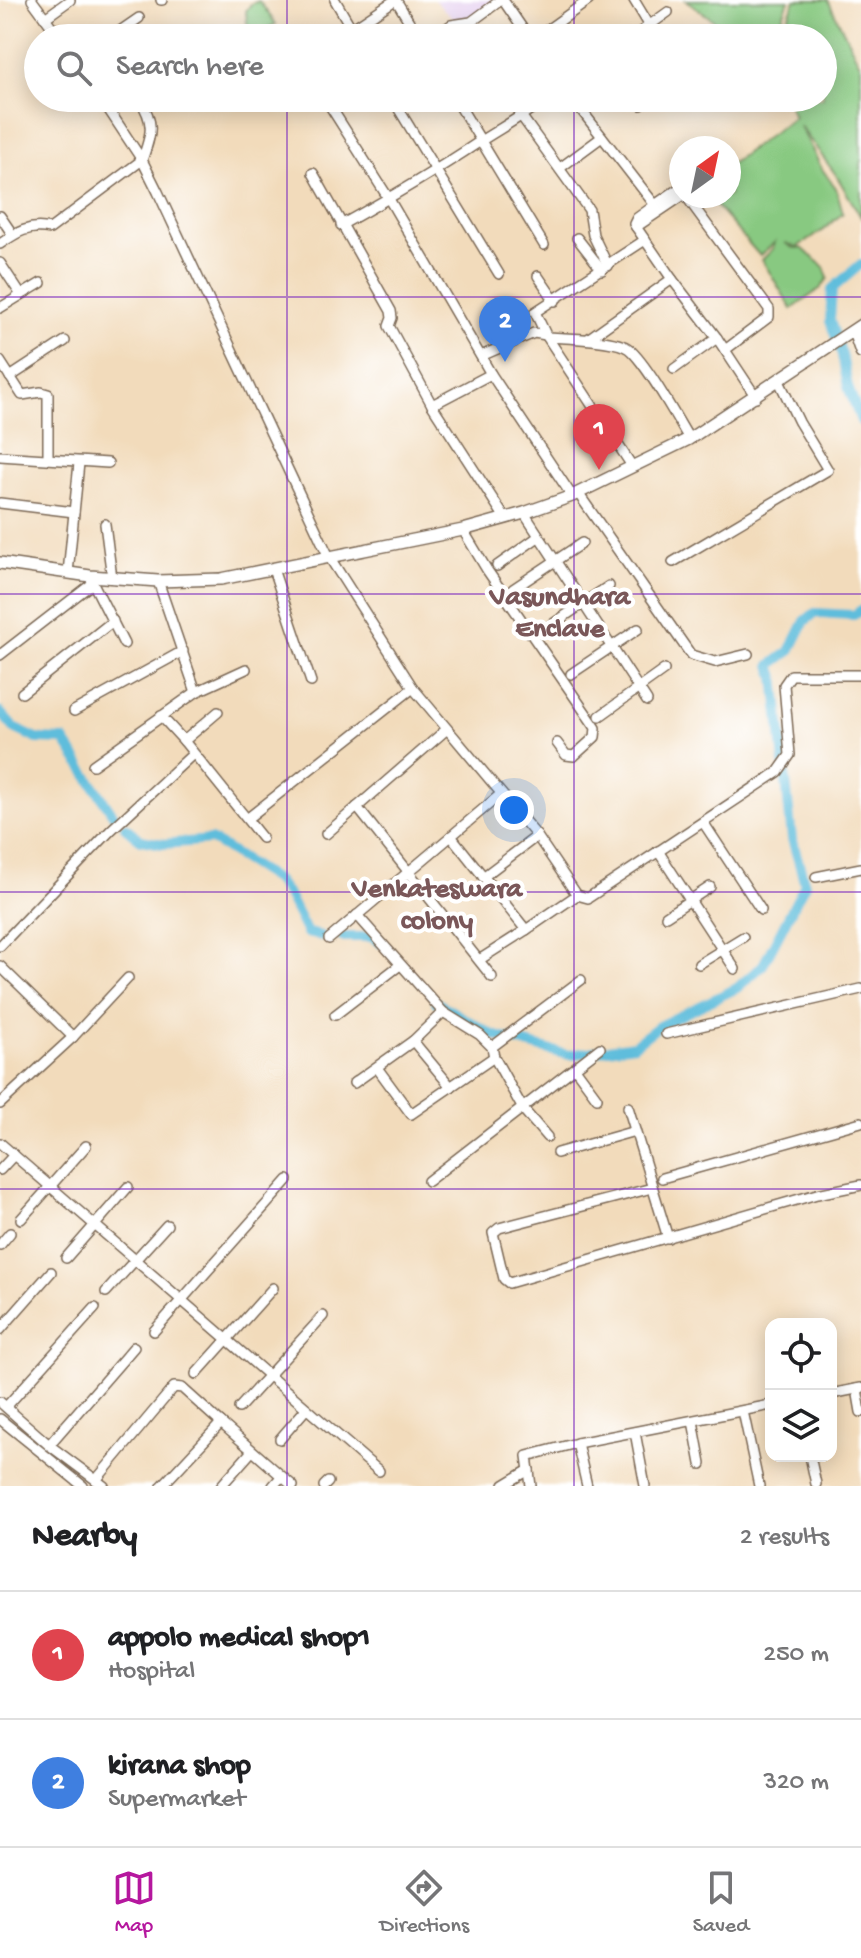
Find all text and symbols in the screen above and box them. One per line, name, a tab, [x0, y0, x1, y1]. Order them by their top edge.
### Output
search box	[24, 24, 837, 112]
icon: search	[52, 46, 96, 90]
text: Search here	[116, 51, 264, 86]
north arrow	[669, 136, 741, 208]
pin: 2	[479, 296, 531, 362]
pin: 1	[573, 404, 625, 470]
district label: Vasundhara Enclave	[488, 582, 632, 647]
your location	[494, 790, 534, 830]
district label: Venkateswara colony	[350, 874, 524, 939]
map controls	[765, 1318, 837, 1462]
button: locate	[765, 1318, 837, 1390]
button: layers	[765, 1390, 837, 1462]
text: Nearby	[32, 1518, 137, 1558]
text: 2 results	[740, 1523, 829, 1554]
text: appolo medical shop1	[108, 1622, 370, 1657]
text: 1	[53, 1640, 63, 1671]
text: 250 m	[763, 1640, 829, 1671]
text: Hospital	[108, 1657, 195, 1688]
text: kirana shop	[108, 1750, 251, 1785]
text: 2	[52, 1768, 64, 1799]
text: 320 m	[763, 1768, 829, 1799]
text: Supermarket	[108, 1785, 245, 1816]
tab: Map	[112, 1866, 156, 1940]
tab: Directions	[380, 1866, 469, 1940]
tab: Saved	[693, 1866, 749, 1940]

